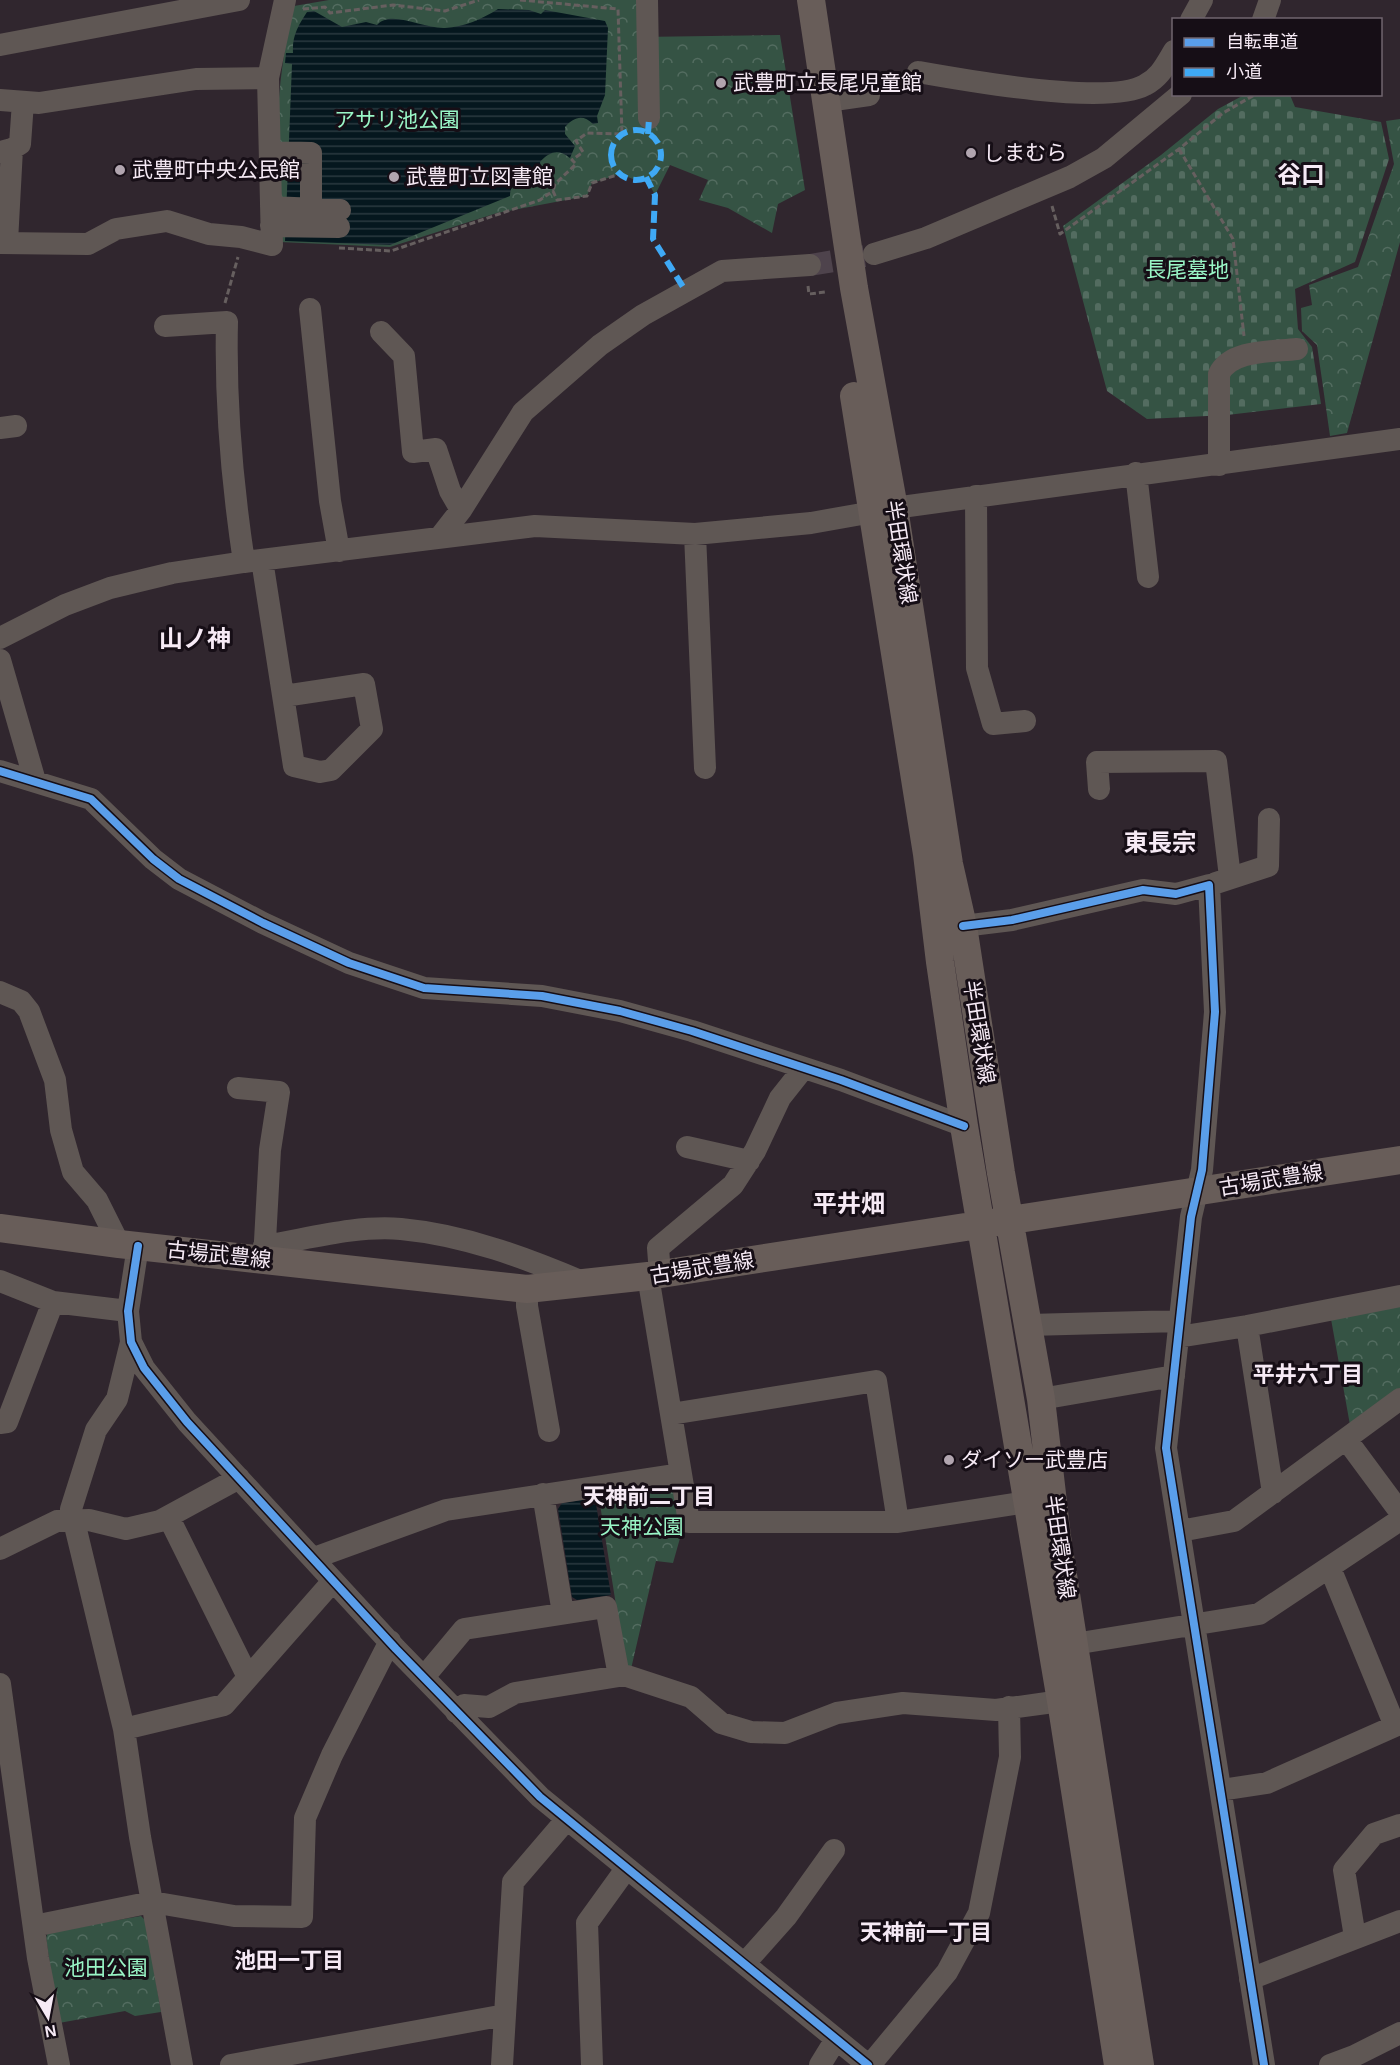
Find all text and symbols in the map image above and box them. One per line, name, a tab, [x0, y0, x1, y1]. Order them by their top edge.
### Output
legend	[1172, 18, 1382, 96]
text: 自転車道	[1226, 32, 1298, 52]
text: 小道	[1226, 62, 1262, 82]
place label: 武豊町立長尾児童館	[733, 71, 922, 94]
marker: 武豊町立長尾児童館	[714, 76, 728, 90]
park label: アサリ池公園	[334, 108, 460, 131]
place label: しまむら	[983, 141, 1067, 164]
marker: しまむら	[964, 146, 978, 160]
place label: 武豊町中央公民館	[132, 158, 300, 181]
district label: 谷口	[1277, 161, 1325, 188]
marker: 武豊町中央公民館	[113, 163, 127, 177]
place label: 武豊町立図書館	[406, 165, 553, 188]
marker: 武豊町立図書館	[387, 170, 401, 184]
park label: 長尾墓地	[1145, 258, 1229, 281]
street label: 半田環状線	[882, 498, 921, 606]
district label: 山ノ神	[159, 625, 231, 652]
district label: 東長宗	[1124, 829, 1196, 856]
street label: 半田環状線	[960, 978, 999, 1086]
street label: 古場武豊線	[1217, 1160, 1325, 1199]
district label: 平井畑	[813, 1190, 885, 1217]
street label: 古場武豊線	[166, 1238, 272, 1271]
street label: 古場武豊線	[648, 1248, 756, 1287]
district label: 平井六丁目	[1253, 1362, 1363, 1387]
place label: ダイソー武豊店	[961, 1448, 1108, 1471]
marker: ダイソー武豊店	[942, 1453, 956, 1467]
district label: 天神前二丁目	[583, 1484, 715, 1509]
street label: 半田環状線	[1042, 1493, 1079, 1601]
park label: 天神公園	[600, 1515, 684, 1538]
district label: 天神前一丁目	[860, 1920, 992, 1945]
district label: 池田一丁目	[234, 1948, 344, 1973]
park label: 池田公園	[64, 1956, 148, 1979]
north arrow	[18, 1987, 78, 2047]
text: N	[43, 2022, 58, 2041]

